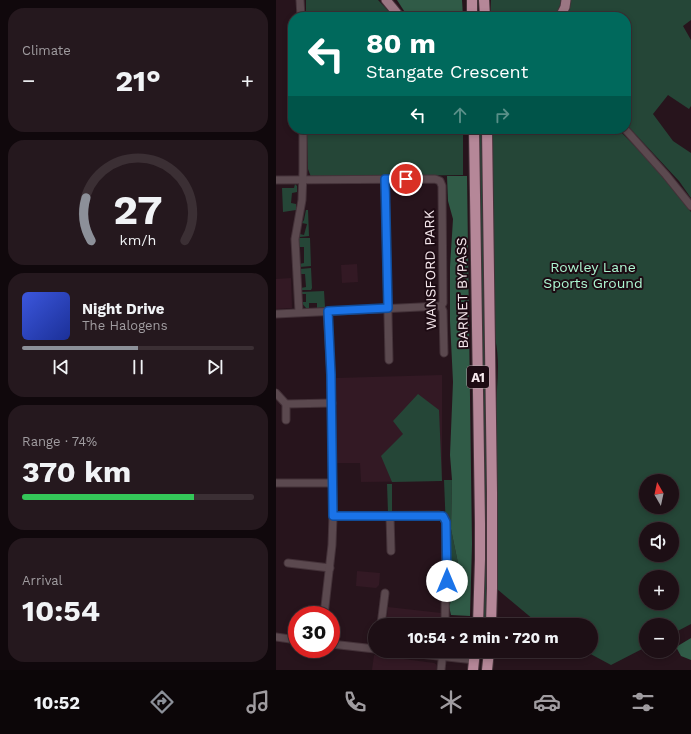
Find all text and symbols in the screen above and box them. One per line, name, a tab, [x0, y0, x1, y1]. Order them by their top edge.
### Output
text: 80 m	[366, 27, 436, 60]
icon: left	[300, 28, 352, 80]
text: Climate	[22, 43, 71, 58]
text: Stangate Crescent	[366, 61, 528, 82]
text: 21°	[115, 63, 161, 98]
text: −	[22, 68, 35, 93]
text: +	[241, 68, 254, 93]
icon: left	[407, 104, 429, 126]
icon: ahead	[449, 104, 471, 126]
icon: right	[491, 104, 513, 126]
pin	[389, 162, 423, 196]
icon: arrive	[395, 168, 417, 190]
text: 27	[113, 184, 163, 233]
street label: WANSFORD PARK	[421, 210, 439, 330]
text: km/h	[120, 231, 156, 247]
street label: BARNET BYPASS	[453, 237, 471, 349]
park label: Rowley Lane Sports Ground	[543, 259, 643, 291]
text: Night Drive	[82, 300, 165, 318]
text: The Halogens	[82, 318, 168, 333]
icon: previous	[50, 356, 72, 378]
icon: pause	[127, 356, 149, 378]
icon: next	[204, 356, 226, 378]
road number: A1	[467, 366, 489, 388]
text: Range · 74%	[22, 434, 97, 449]
text: 370 km	[22, 454, 131, 489]
north arrow	[639, 474, 679, 514]
map controls	[639, 474, 679, 658]
button: sound	[639, 522, 679, 562]
position arrow	[426, 560, 468, 602]
button: +	[639, 570, 679, 610]
text: Arrival	[22, 573, 63, 588]
text: 10:54	[22, 593, 100, 628]
speed limit sign: 30	[288, 606, 340, 658]
button: −	[639, 618, 679, 658]
text: 10:54 · 2 min · 720 m	[407, 629, 559, 647]
icon: directions	[148, 688, 176, 716]
icon: music	[244, 688, 272, 716]
icon: phone	[341, 688, 369, 716]
icon: climate	[437, 688, 465, 716]
icon: car	[533, 688, 561, 716]
icon: filters	[629, 688, 657, 716]
text: 10:52	[34, 692, 80, 713]

